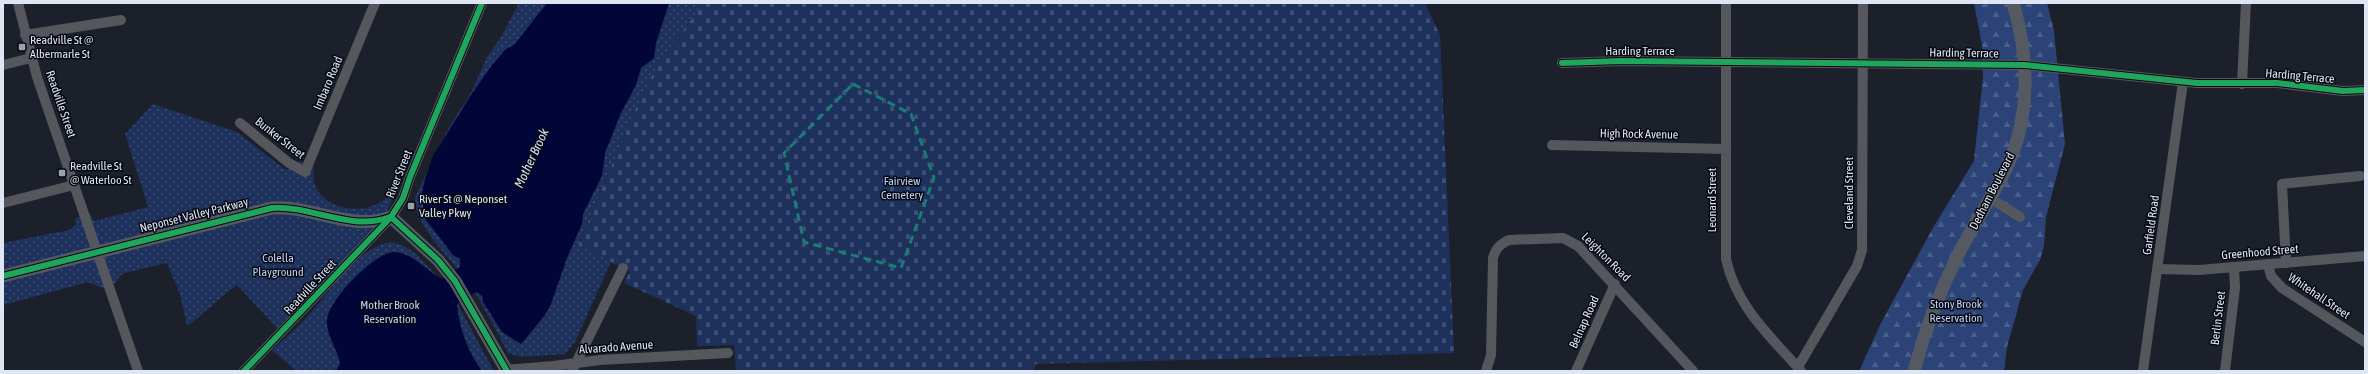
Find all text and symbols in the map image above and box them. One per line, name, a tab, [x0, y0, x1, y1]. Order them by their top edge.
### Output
place label: Readville St @ Albermarle St	[30, 33, 93, 61]
marker: Readville St @ Albermarle St	[17, 42, 27, 52]
street label: Harding Terrace	[1605, 44, 1675, 58]
street label: Harding Terrace	[1929, 45, 1999, 61]
street label: Imbaro Road	[310, 54, 346, 112]
street label: Harding Terrace	[2265, 66, 2335, 86]
street label: Readville Street	[43, 69, 79, 140]
street label: Bunker Street	[252, 114, 308, 162]
water label: Mother Brook	[511, 126, 552, 190]
street label: High Rock Avenue	[1600, 126, 1678, 142]
street label: River Street	[383, 147, 415, 200]
street label: Dedham Boulevard	[1967, 150, 2017, 232]
street label: Cleveland Street	[1842, 156, 1856, 229]
place label: Readville St @ Waterloo St	[70, 159, 132, 187]
street label: Leonard Street	[1705, 167, 1719, 232]
marker: Readville St @ Waterloo St	[57, 168, 67, 178]
park label: Fairview Cemetery	[881, 174, 923, 202]
place label: River St @ Neponset Valley Pkwy	[419, 192, 508, 220]
street label: Garfield Road	[2140, 194, 2162, 256]
street label: Neponset Valley Parkway	[138, 195, 250, 235]
marker: River St @ Neponset Valley Pkwy	[406, 201, 416, 211]
street label: Leighton Road	[1579, 230, 1633, 284]
street label: Greenhood Street	[2221, 242, 2300, 262]
park label: Colella Playground	[252, 251, 304, 279]
street label: Readville Street	[281, 256, 339, 317]
street label: Whitehall Street	[2285, 270, 2353, 322]
street label: Berlin Street	[2208, 290, 2228, 346]
street label: Belnap Road	[1566, 294, 1602, 350]
park label: Stony Brook Reservation	[1930, 297, 1983, 325]
park label: Mother Brook Reservation	[360, 298, 420, 326]
street label: Alvarado Avenue	[578, 337, 654, 357]

